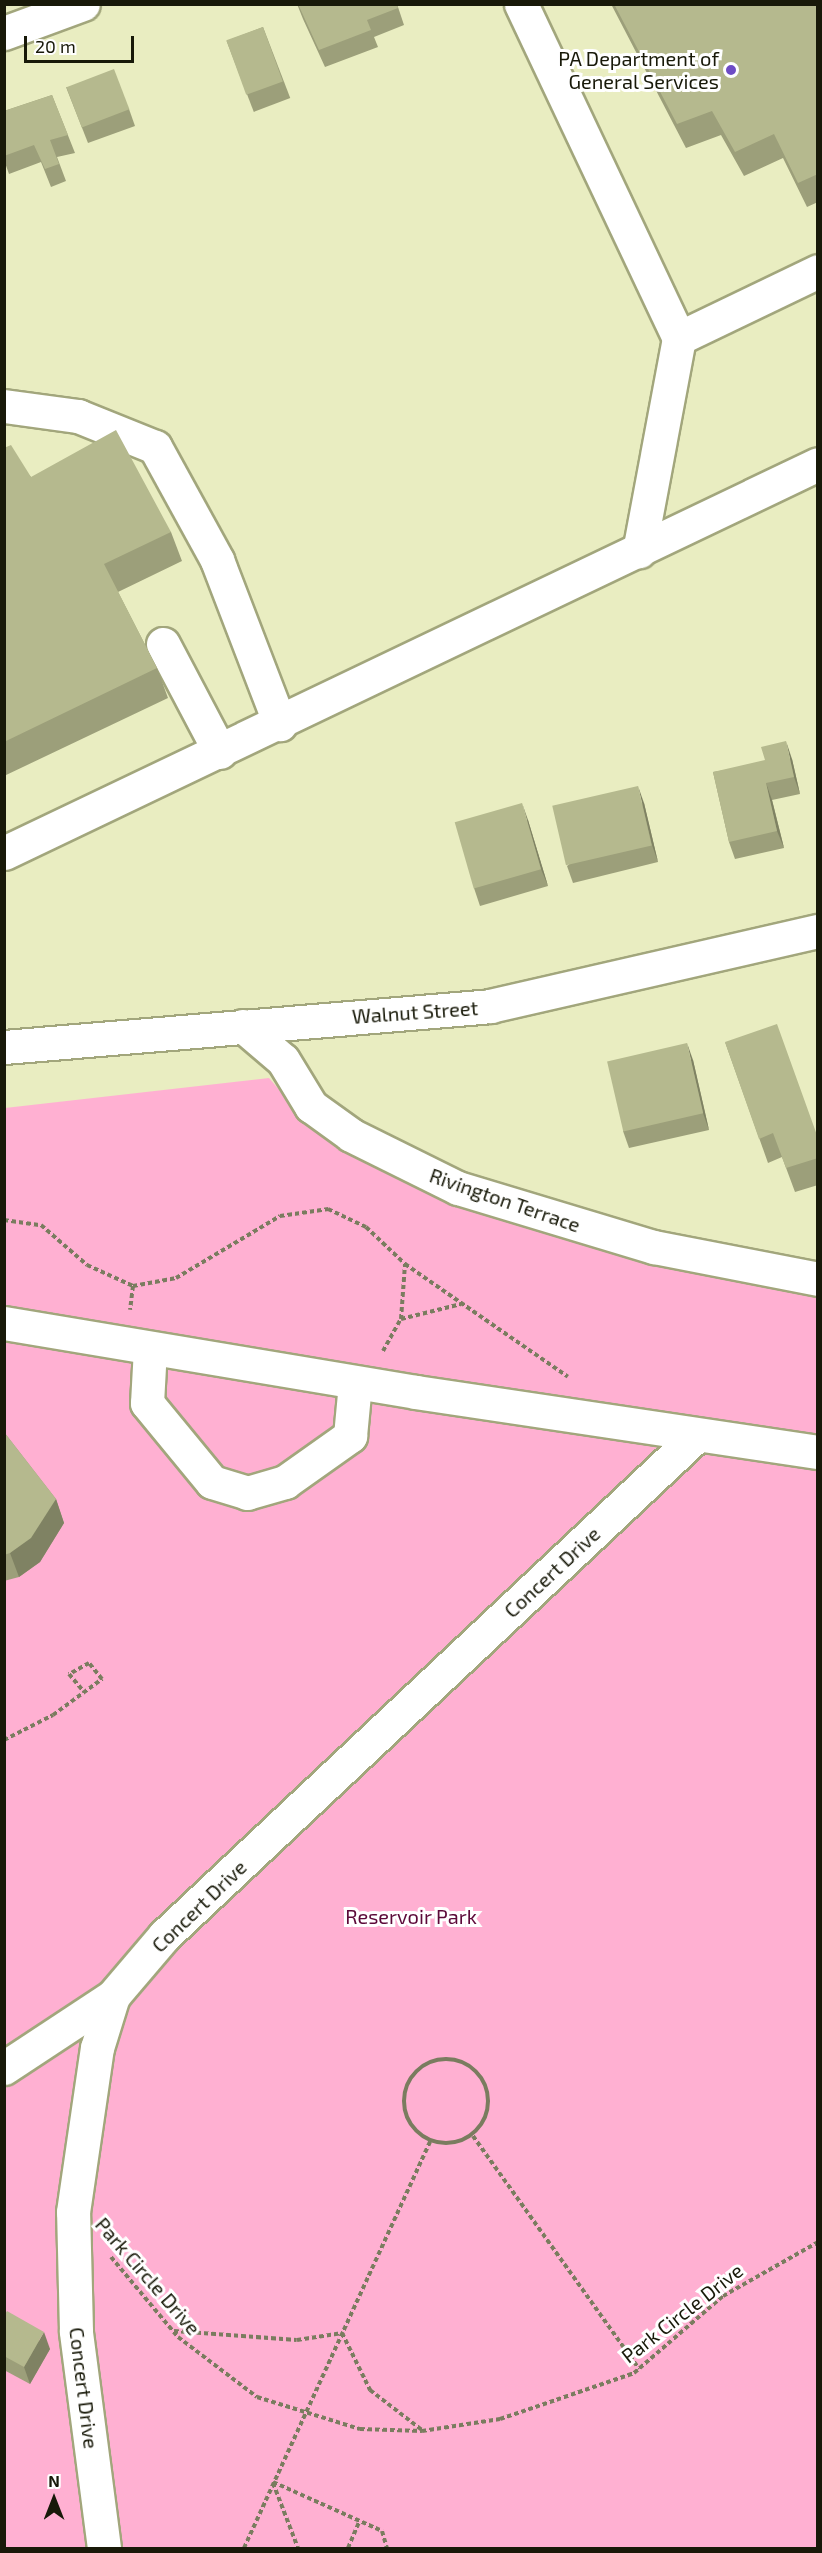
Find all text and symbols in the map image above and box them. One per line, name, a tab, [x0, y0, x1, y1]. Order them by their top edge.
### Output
scale bar	[27, 24, 136, 62]
text: 20 m	[35, 35, 76, 57]
place label: PA Department of General Services	[558, 46, 719, 93]
marker: PA Department of General Services	[724, 63, 738, 77]
street label: Walnut Street	[351, 996, 479, 1028]
street label: Rivington Terrace	[426, 1163, 584, 1237]
street label: Concert Drive	[499, 1522, 605, 1622]
street label: Concert Drive	[147, 1855, 251, 1957]
park label: Reservoir Park	[345, 1904, 477, 1928]
street label: Park Circle Drive	[90, 2212, 206, 2340]
street label: Park Circle Drive	[616, 2258, 748, 2368]
street label: Concert Drive	[65, 2326, 103, 2450]
north arrow	[24, 2469, 84, 2529]
text: N	[48, 2471, 60, 2490]

